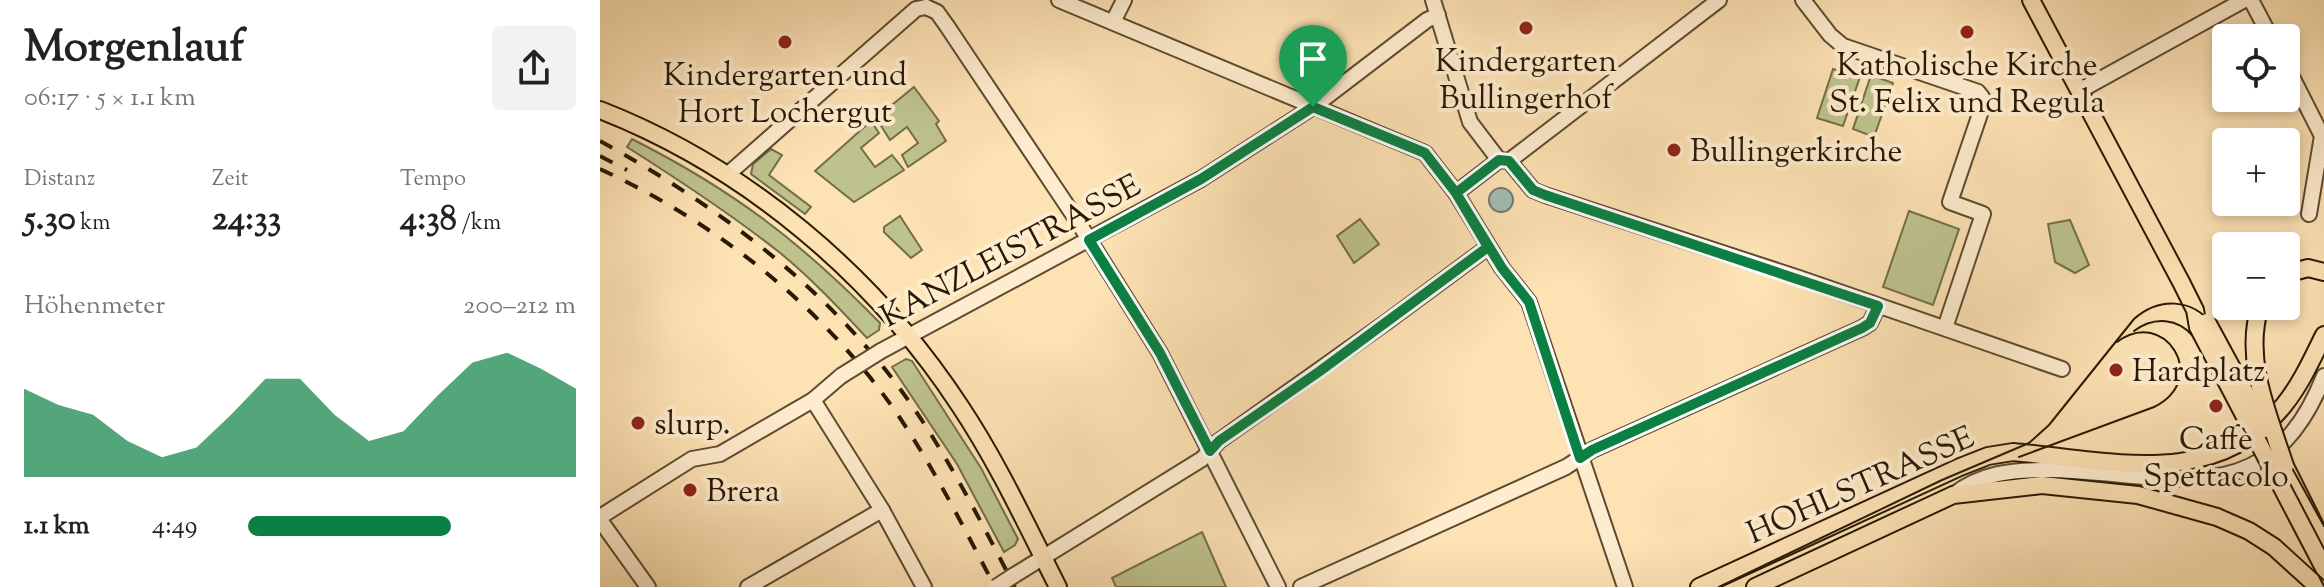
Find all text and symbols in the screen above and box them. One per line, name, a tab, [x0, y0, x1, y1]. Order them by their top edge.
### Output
text: Morgenlauf	[24, 18, 245, 81]
marker: Kindergarten Bullingerhof	[1517, 19, 1535, 37]
marker: Katholische Kirche St. Felix und Regula	[1958, 23, 1976, 41]
map controls	[2212, 24, 2300, 320]
button: locate	[2212, 24, 2300, 112]
pin	[1279, 25, 1347, 107]
button: share	[492, 26, 576, 110]
marker: Kindergarten und Hort Lochergut	[776, 33, 794, 51]
icon: arrive	[1291, 37, 1335, 81]
place label: Kindergarten Bullingerhof	[1435, 40, 1617, 123]
place label: Katholische Kirche St. Felix und Regula	[1829, 44, 2105, 127]
place label: Kindergarten und Hort Lochergut	[663, 54, 907, 137]
text: 06:17 · 5 × 1.1 km	[24, 80, 196, 117]
button: +	[2212, 128, 2300, 216]
place label: Bullingerkirche	[1690, 130, 1902, 176]
marker: Bullingerkirche	[1665, 141, 1683, 159]
text: Distanz	[24, 164, 95, 196]
text: Zeit	[212, 164, 248, 196]
text: Tempo	[400, 164, 466, 196]
street label: KANZLEISTRASSE	[873, 164, 1150, 341]
text: 5.30	[24, 196, 76, 245]
text: 24:33	[212, 196, 281, 245]
text: 4:38	[400, 196, 457, 245]
text: km	[76, 208, 111, 240]
text: /km	[457, 208, 501, 240]
button: −	[2212, 232, 2300, 320]
text: Höhenmeter	[24, 288, 165, 325]
text: 200–212 m	[463, 288, 576, 325]
place label: Hardplatz	[2132, 350, 2265, 396]
marker: Hardplatz	[2107, 361, 2125, 379]
marker: Caffè Spettacolo	[2207, 397, 2225, 415]
place label: slurp.	[654, 403, 731, 449]
marker: slurp.	[629, 414, 647, 432]
street label: HOHLSTRASSE	[1740, 416, 1982, 558]
place label: Caffè Spettacolo	[2143, 418, 2289, 501]
place label: Brera	[706, 470, 780, 516]
marker: Brera	[681, 481, 699, 499]
text: 1.1 km	[24, 508, 89, 545]
text: 4:49	[152, 508, 197, 545]

